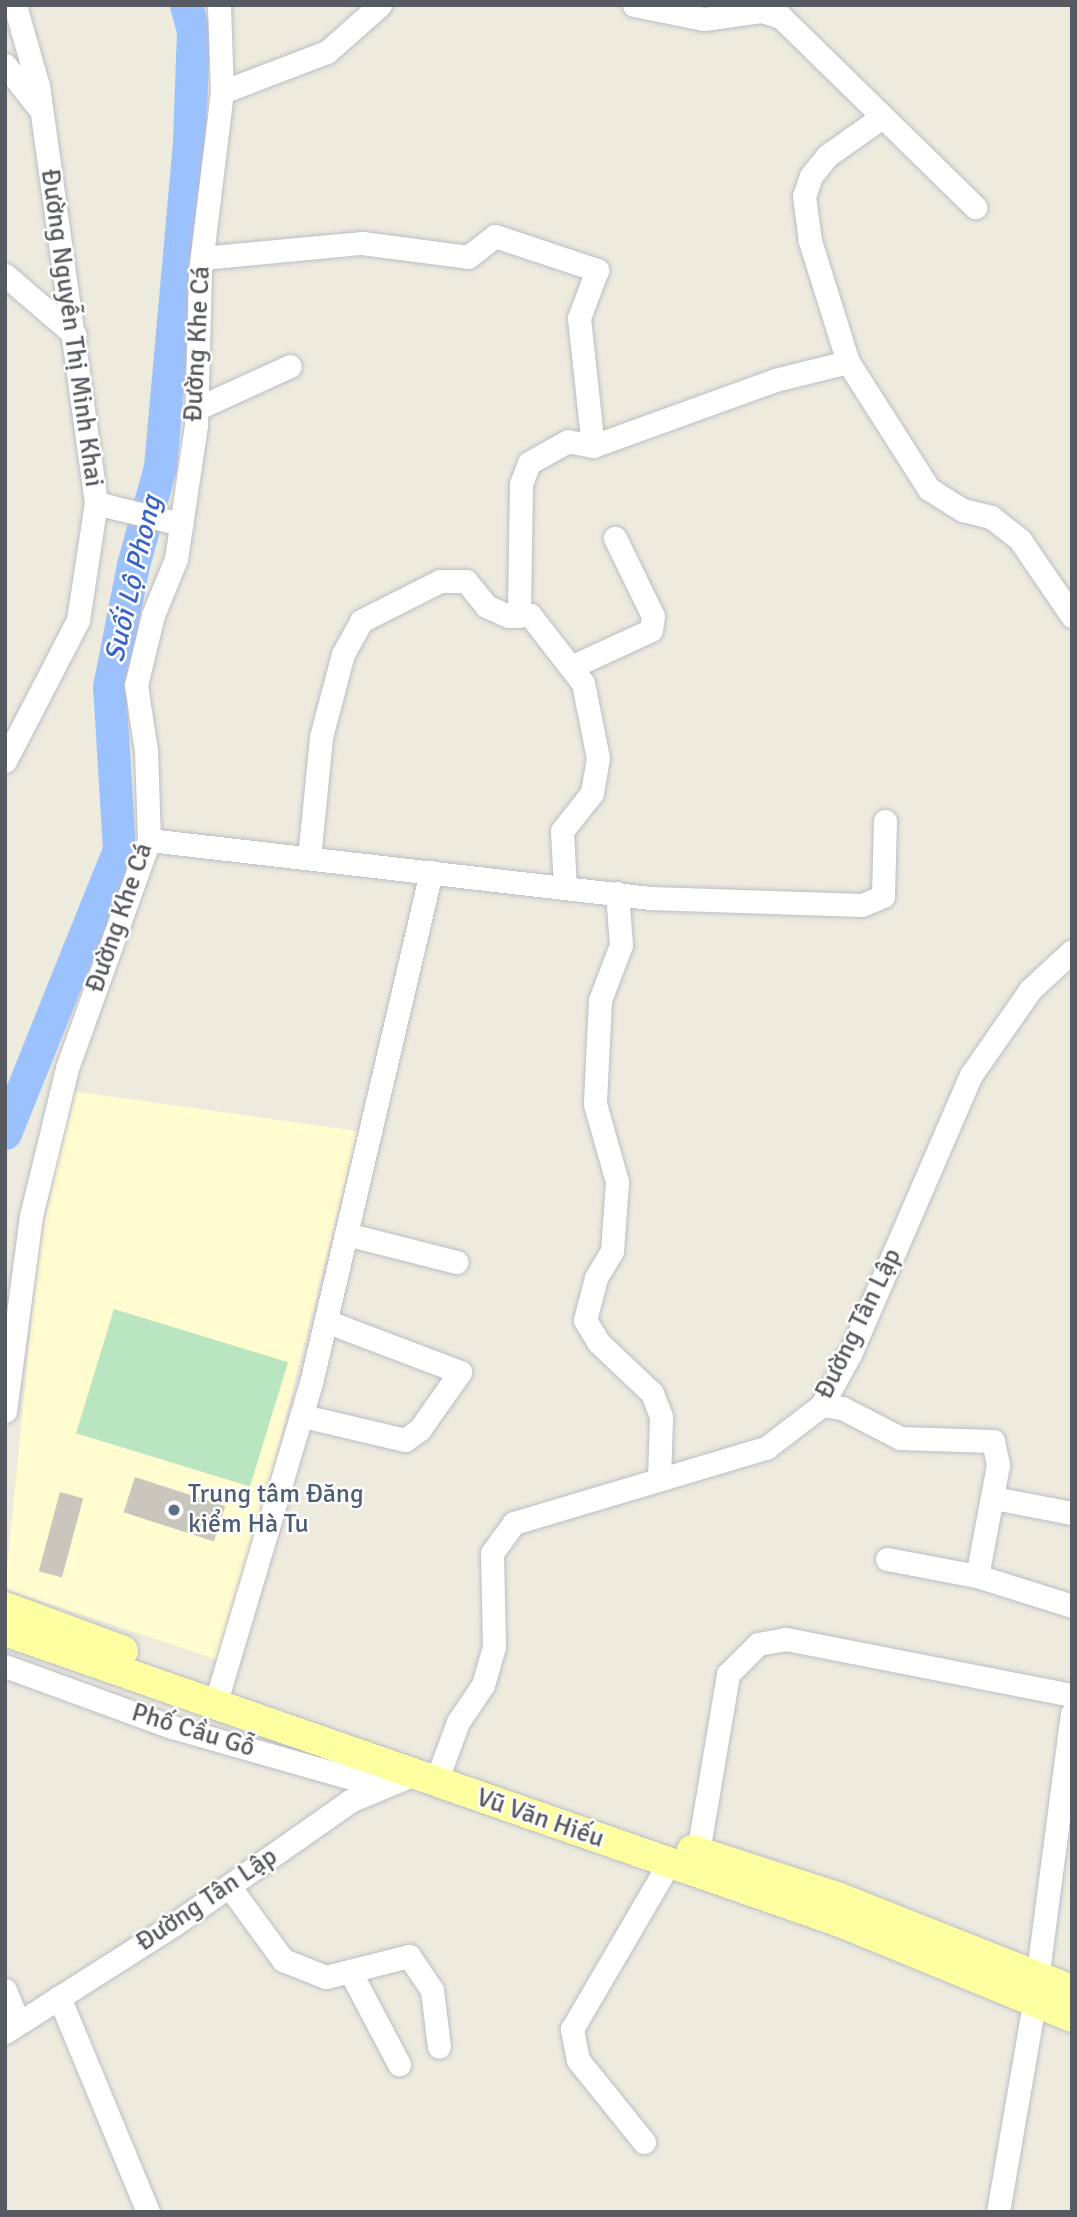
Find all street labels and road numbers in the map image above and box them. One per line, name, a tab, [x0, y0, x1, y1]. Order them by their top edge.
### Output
street label: Đường Nguyễn Thị Minh Khai	[33, 167, 109, 489]
street label: Đường Khe Cá	[178, 265, 218, 423]
street label: Đường Khe Cá	[80, 839, 160, 997]
street label: Đường Tân Lập	[809, 1244, 909, 1404]
street label: Phố Cầu Gỗ	[128, 1698, 258, 1764]
street label: Vũ Văn Hiếu	[472, 1783, 608, 1855]
street label: Đường Tân Lập	[130, 1841, 284, 1959]

